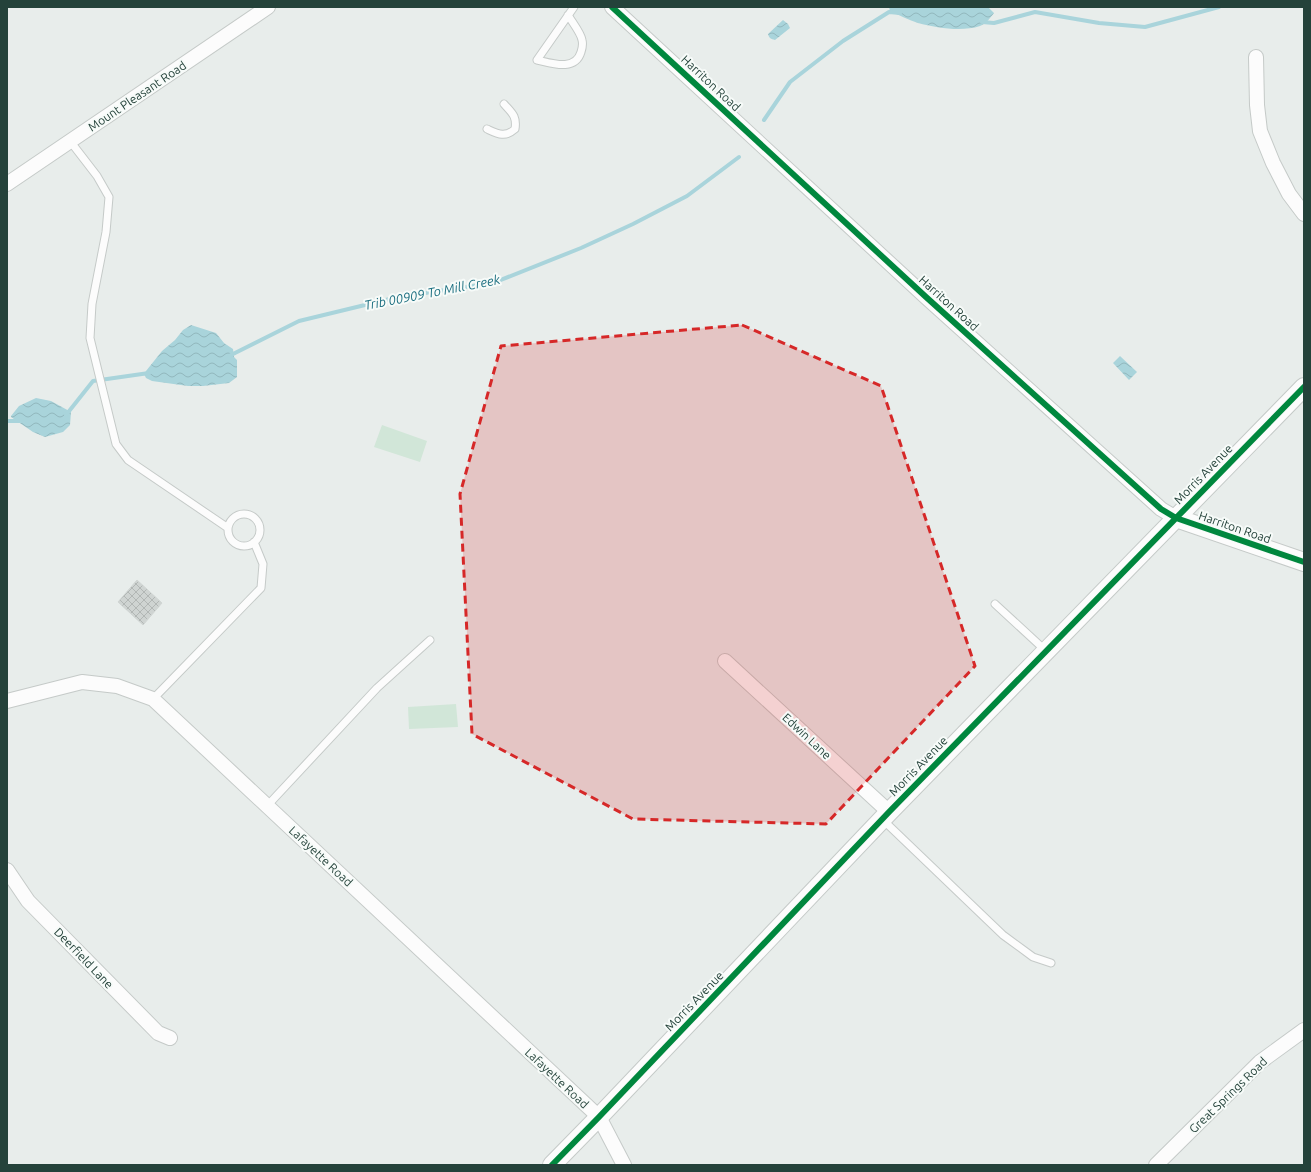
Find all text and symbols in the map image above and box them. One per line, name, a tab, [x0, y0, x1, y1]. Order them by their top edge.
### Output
street label: Harriton Road	[679, 52, 743, 114]
street label: Mount Pleasant Road	[86, 58, 188, 134]
water label: Trib 00909 To Mill Creek	[363, 272, 501, 312]
street label: Harriton Road	[917, 273, 981, 333]
street label: Morris Avenue	[1171, 441, 1235, 507]
street label: Harriton Road	[1197, 509, 1273, 545]
street label: Edwin Lane	[780, 710, 834, 762]
street label: Morris Avenue	[886, 733, 950, 799]
street label: Lafayette Road	[287, 823, 355, 889]
street label: Deerfield Lane	[52, 925, 116, 991]
street label: Morris Avenue	[662, 968, 726, 1034]
street label: Lafayette Road	[523, 1045, 591, 1111]
street label: Great Springs Road	[1186, 1055, 1270, 1135]

